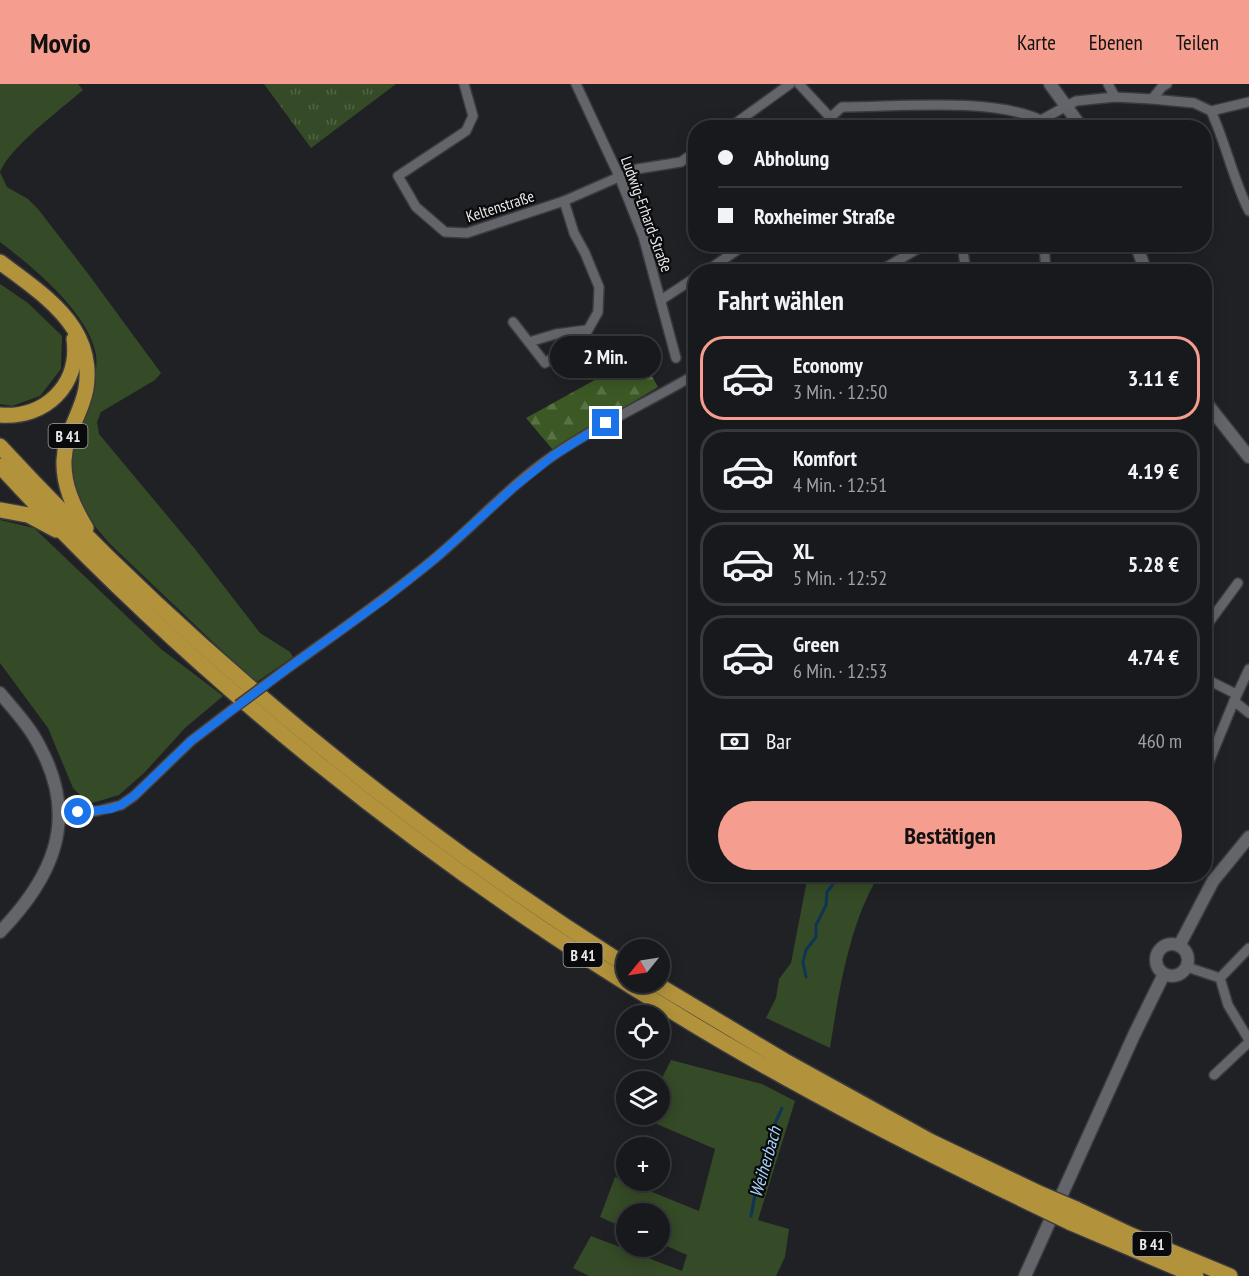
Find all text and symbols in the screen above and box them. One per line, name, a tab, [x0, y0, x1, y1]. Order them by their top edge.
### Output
text: Movio	[30, 24, 91, 61]
text: Karte	[1017, 29, 1056, 56]
text: Ebenen	[1089, 29, 1143, 56]
text: Teilen	[1176, 29, 1219, 56]
text: Abholung	[754, 144, 829, 172]
street label: Ludwig-Erhard-Straße	[617, 153, 677, 275]
street label: Keltenstraße	[463, 186, 537, 226]
text: Roxheimer Straße	[754, 202, 895, 230]
text: Fahrt wählen	[718, 283, 844, 317]
callout: 2 Min.	[550, 336, 662, 378]
text: 2 Min.	[583, 344, 628, 370]
icon: car	[721, 351, 775, 405]
text: Economy	[793, 351, 863, 379]
text: 3.11 €	[1128, 364, 1179, 392]
text: 3 Min. · 12:50	[793, 379, 887, 405]
route end	[592, 409, 619, 436]
road number: B 41	[48, 424, 88, 448]
icon: car	[721, 444, 775, 498]
text: Komfort	[793, 444, 857, 472]
text: 4.19 €	[1128, 457, 1179, 485]
text: 4 Min. · 12:51	[793, 472, 887, 498]
icon: car	[721, 537, 775, 591]
text: XL	[793, 537, 814, 565]
text: 5.28 €	[1128, 550, 1179, 578]
text: 5 Min. · 12:52	[793, 565, 887, 591]
icon: car	[721, 630, 775, 684]
text: Green	[793, 630, 839, 658]
text: 4.74 €	[1128, 643, 1179, 671]
text: 6 Min. · 12:53	[793, 658, 887, 684]
icon: cash	[718, 725, 751, 758]
text: Bar	[766, 727, 791, 755]
text: 460 m	[1138, 728, 1182, 754]
route start	[64, 798, 91, 825]
button: Bestätigen	[718, 801, 1182, 870]
north arrow	[616, 939, 670, 993]
map controls	[616, 939, 670, 1257]
road number: B 41	[564, 943, 602, 967]
button: locate	[616, 1005, 670, 1059]
button: layers	[616, 1071, 670, 1125]
water label: Weiherbach	[744, 1123, 786, 1200]
button: +	[616, 1137, 670, 1191]
button: −	[616, 1203, 670, 1257]
road number: B 41	[1132, 1232, 1172, 1256]

